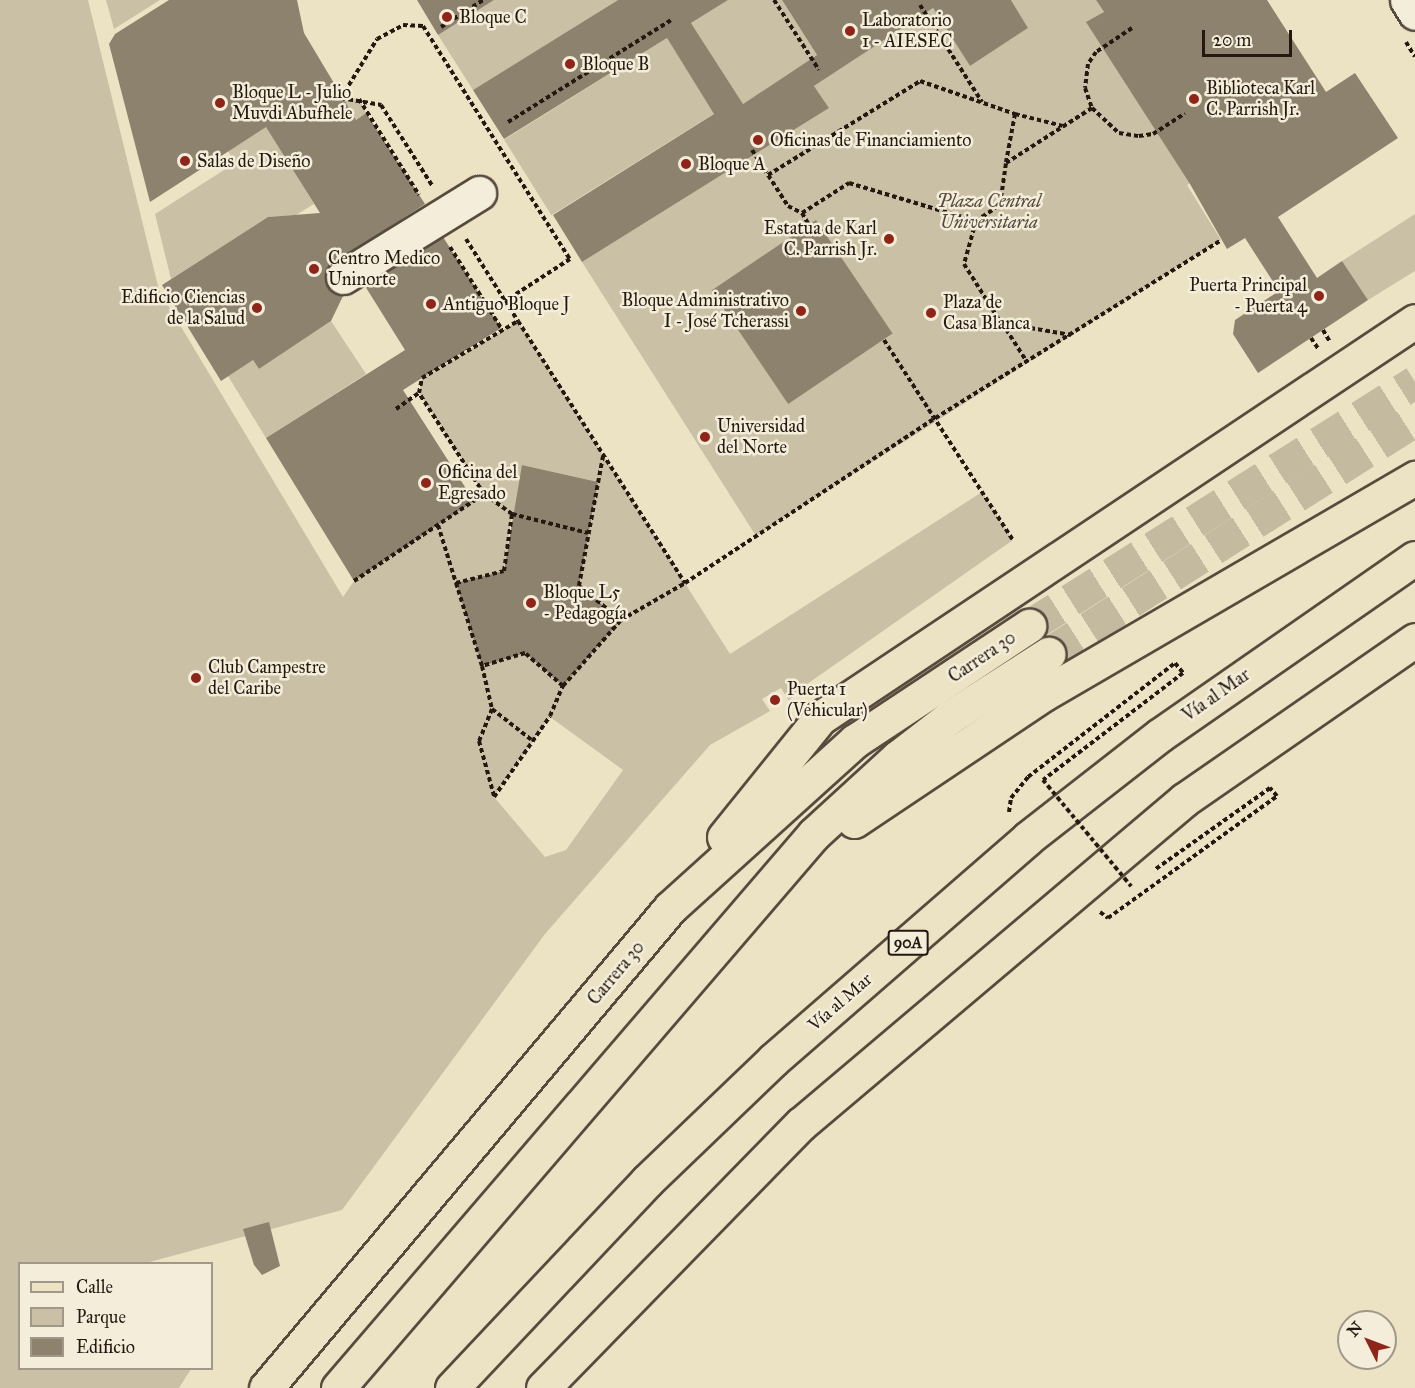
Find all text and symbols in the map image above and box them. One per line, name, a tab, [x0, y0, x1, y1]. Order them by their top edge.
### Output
place label: Bloque C	[459, 6, 527, 28]
marker: Bloque C	[440, 10, 454, 24]
place label: Laboratorio 1 - AIESEC	[862, 10, 953, 52]
scale bar	[1205, 18, 1295, 56]
marker: Laboratorio 1 - AIESEC	[843, 24, 857, 38]
text: 20 m	[1213, 29, 1251, 51]
place label: Bloque B	[582, 53, 649, 75]
marker: Bloque B	[563, 57, 577, 71]
place label: Biblioteca Karl C. Parrish Jr.	[1206, 78, 1315, 121]
place label: Bloque L - Julio Muvdi Abufhele	[232, 82, 352, 124]
marker: Biblioteca Karl C. Parrish Jr.	[1187, 92, 1201, 106]
marker: Bloque L - Julio Muvdi Abufhele	[213, 96, 227, 110]
place label: Oficinas de Financiamiento	[770, 129, 972, 151]
marker: Oficinas de Financiamiento	[751, 133, 765, 147]
place label: Salas de Diseño	[197, 150, 310, 172]
place label: Bloque A	[698, 153, 766, 175]
marker: Salas de Diseño	[178, 154, 192, 168]
marker: Bloque A	[679, 157, 693, 171]
park label: Plaza Central Universitaria	[937, 191, 1041, 234]
place label: Estatua de Karl C. Parrish Jr.	[764, 218, 877, 260]
marker: Estatua de Karl C. Parrish Jr.	[882, 232, 896, 246]
place label: Centro Medico Uninorte	[328, 248, 440, 290]
marker: Centro Medico Uninorte	[305, 260, 323, 278]
place label: Puerta Principal - Puerta 4	[1189, 275, 1307, 318]
place label: Edificio Ciencias de la Salud	[121, 287, 245, 330]
marker: Puerta Principal - Puerta 4	[1312, 289, 1326, 303]
place label: Bloque Administrativo I - José Tcherassi	[622, 290, 789, 332]
place label: Plaza de Casa Blanca	[943, 292, 1030, 334]
place label: Antiguo Bloque J	[443, 293, 570, 315]
marker: Antiguo Bloque J	[424, 297, 438, 311]
marker: Edificio Ciencias de la Salud	[250, 301, 264, 315]
marker: Bloque Administrativo I - José Tcherassi	[794, 304, 808, 318]
marker: Plaza de Casa Blanca	[924, 306, 938, 320]
place label: Universidad del Norte	[717, 416, 805, 458]
marker: Universidad del Norte	[698, 430, 712, 444]
place label: Oficina del Egresado	[438, 462, 517, 504]
marker: Oficina del Egresado	[419, 476, 433, 490]
place label: Bloque L5 - Pedagogía	[543, 582, 627, 624]
marker: Bloque L5 - Pedagogía	[524, 596, 538, 610]
street label: Carrera 30	[944, 627, 1020, 687]
place label: Club Campestre del Caribe	[208, 657, 326, 700]
street label: Vía al Mar	[1178, 664, 1254, 726]
marker: Club Campestre del Caribe	[189, 671, 203, 685]
place label: Puerta 1 (Vehicular)	[787, 679, 868, 722]
marker: Puerta 1 (Vehicular)	[768, 693, 782, 707]
road number: 90A	[887, 930, 929, 956]
street label: Carrera 30	[583, 937, 649, 1009]
street label: Vía al Mar	[804, 968, 876, 1036]
legend	[18, 1262, 213, 1370]
text: Calle	[76, 1276, 113, 1298]
text: Parque	[76, 1306, 126, 1328]
north arrow	[1337, 1310, 1397, 1370]
text: N	[1343, 1318, 1366, 1340]
text: Edificio	[76, 1336, 135, 1358]

